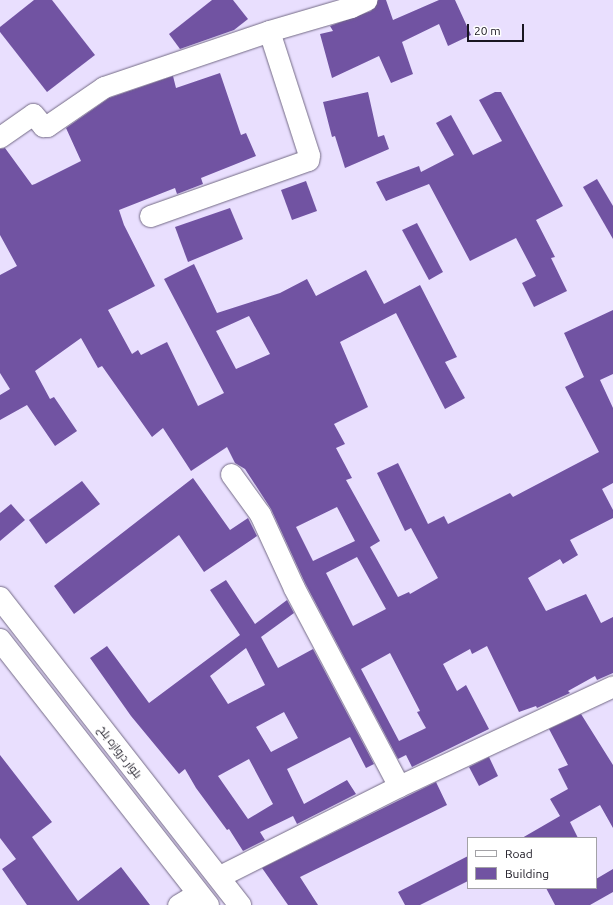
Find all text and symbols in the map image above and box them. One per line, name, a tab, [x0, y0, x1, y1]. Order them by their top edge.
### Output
scale bar	[469, 16, 526, 42]
text: 20 m	[474, 24, 501, 37]
street label: بلوار دروازه بلخ	[95, 723, 145, 781]
legend	[467, 837, 597, 889]
text: Road	[505, 847, 533, 860]
text: Building	[505, 867, 549, 880]

